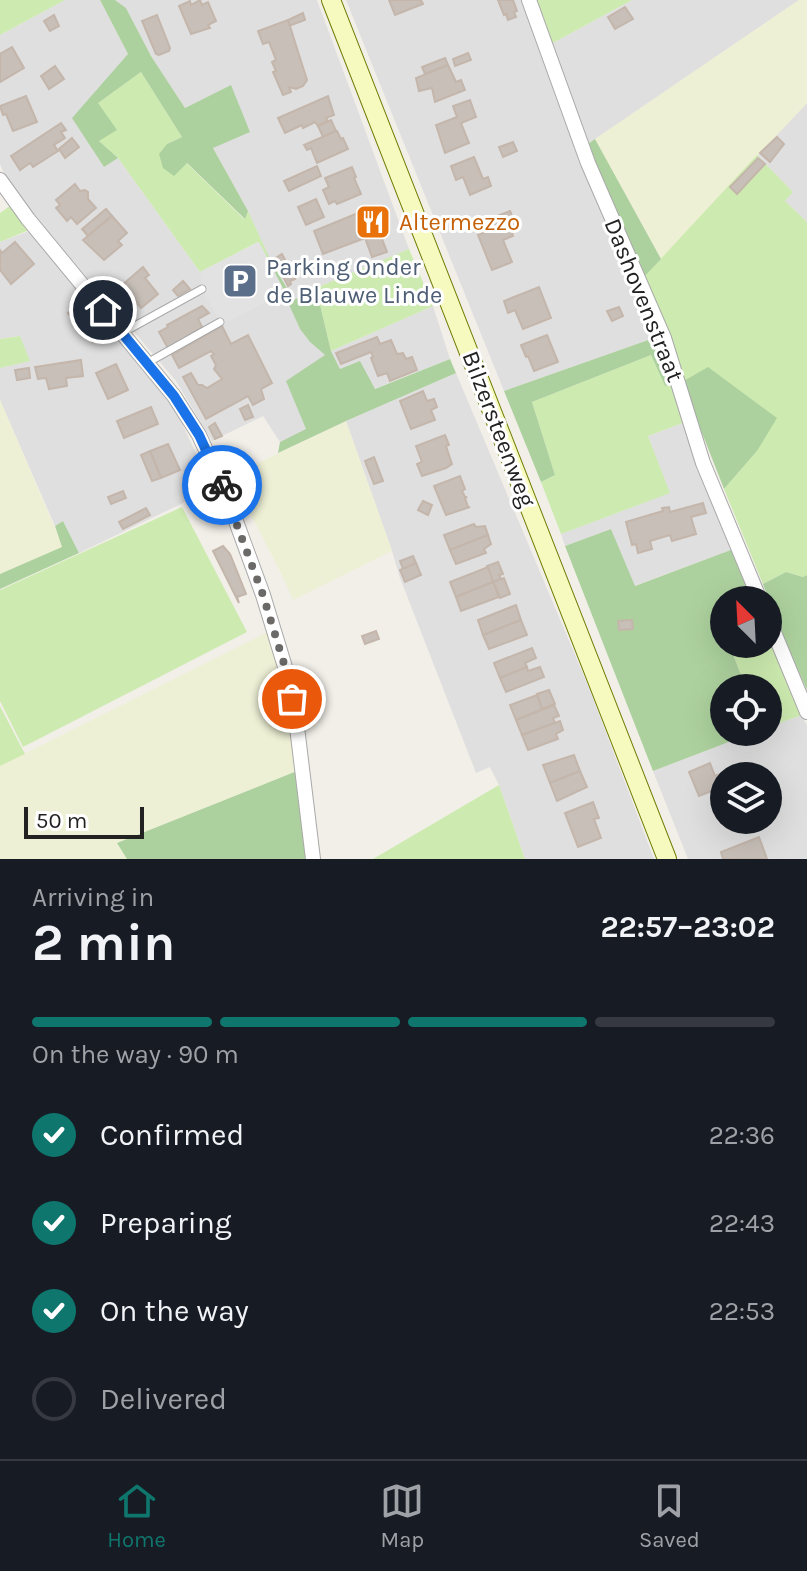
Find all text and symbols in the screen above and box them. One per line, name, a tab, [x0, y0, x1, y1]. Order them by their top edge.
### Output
restaurant icon: Altermezzo	[354, 203, 392, 241]
place label: Altermezzo	[399, 208, 520, 236]
street label: Dashovenstraat	[598, 214, 690, 386]
place label: Parking Onder de Blauwe Linde	[266, 253, 442, 309]
parking icon: Parking Onder de Blauwe Linde	[221, 262, 259, 300]
pin	[69, 276, 137, 344]
icon: home	[81, 288, 125, 332]
street label: Bilzersteenweg	[456, 347, 542, 512]
courier	[182, 445, 262, 525]
icon: bike	[200, 463, 244, 507]
north arrow	[710, 586, 782, 658]
map controls	[710, 586, 782, 834]
pin	[258, 665, 326, 733]
button: locate	[710, 674, 782, 746]
icon: bag	[270, 677, 314, 721]
button: layers	[710, 762, 782, 834]
scale bar	[24, 803, 144, 839]
text: 50 m	[36, 808, 87, 834]
text: Arriving in	[32, 882, 154, 913]
text: 22:57–23:02	[600, 909, 775, 945]
text: 2 min	[32, 912, 175, 973]
text: On the way · 90 m	[32, 1039, 239, 1070]
icon: check	[32, 1113, 76, 1157]
text: Confirmed	[100, 1117, 244, 1153]
text: 22:36	[709, 1120, 775, 1151]
icon: check	[32, 1201, 76, 1245]
text: Preparing	[100, 1205, 232, 1241]
text: 22:43	[709, 1208, 775, 1239]
icon: check	[32, 1289, 76, 1333]
text: On the way	[100, 1293, 249, 1329]
text: 22:53	[709, 1296, 775, 1327]
text: Delivered	[100, 1381, 227, 1417]
tab: Home	[107, 1479, 166, 1553]
tab: Map	[380, 1479, 424, 1553]
tab: Saved	[639, 1479, 700, 1553]

